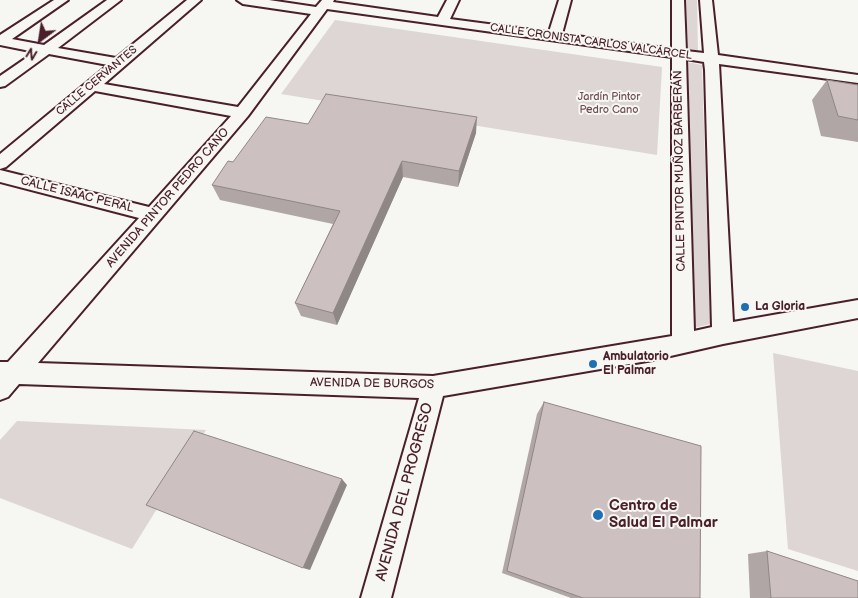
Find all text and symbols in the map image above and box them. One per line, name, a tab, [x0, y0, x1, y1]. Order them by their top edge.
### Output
north arrow	[15, 15, 65, 65]
street label: CALLE CRONISTA CARLOS VALCÁRCEL	[489, 21, 693, 63]
text: N	[23, 43, 41, 63]
street label: CALLE CERVANTES	[54, 43, 140, 119]
street label: CALLE PINTOR MUÑOZ BARBERÁN	[671, 70, 689, 272]
park label: Jardín Pintor Pedro Cano	[578, 90, 640, 116]
street label: AVENIDA PINTOR PEDRO CANO	[103, 125, 233, 271]
street label: CALLE ISAAC PERAL	[19, 174, 135, 216]
place label: La Gloria	[755, 300, 805, 314]
marker: La Gloria	[739, 301, 751, 313]
place label: Ambulatorio El Palmar	[603, 350, 669, 378]
marker: Ambulatorio El Palmar	[587, 358, 599, 370]
street label: AVENIDA DE BURGOS	[310, 376, 434, 392]
street label: AVENIDA DEL PROGRESO	[373, 401, 437, 583]
place label: Centro de Salud El Palmar	[609, 497, 718, 532]
marker: Centro de Salud El Palmar	[591, 508, 605, 522]

